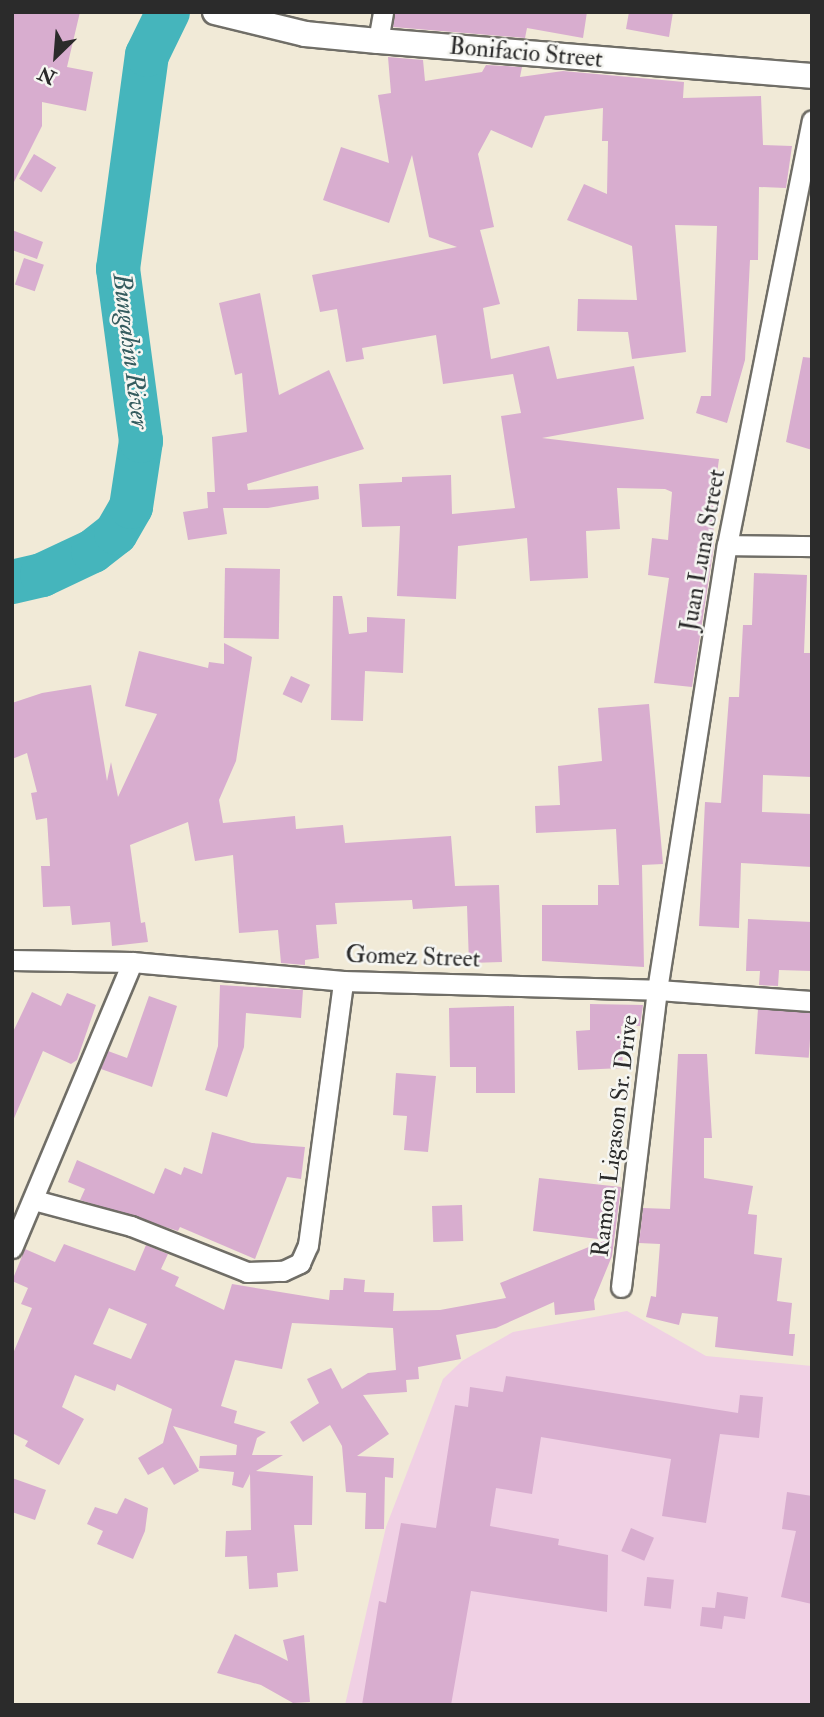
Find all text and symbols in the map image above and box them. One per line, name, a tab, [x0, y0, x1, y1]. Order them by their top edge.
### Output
north arrow	[21, 21, 91, 91]
street label: Bonifacio Street	[448, 32, 604, 74]
text: N	[34, 61, 60, 90]
water label: Bungahin River	[105, 271, 155, 431]
street label: Juan Luna Street	[675, 467, 731, 633]
street label: Gomez Street	[345, 940, 481, 974]
street label: Ramon Ligason Sr. Drive	[586, 1013, 644, 1259]

